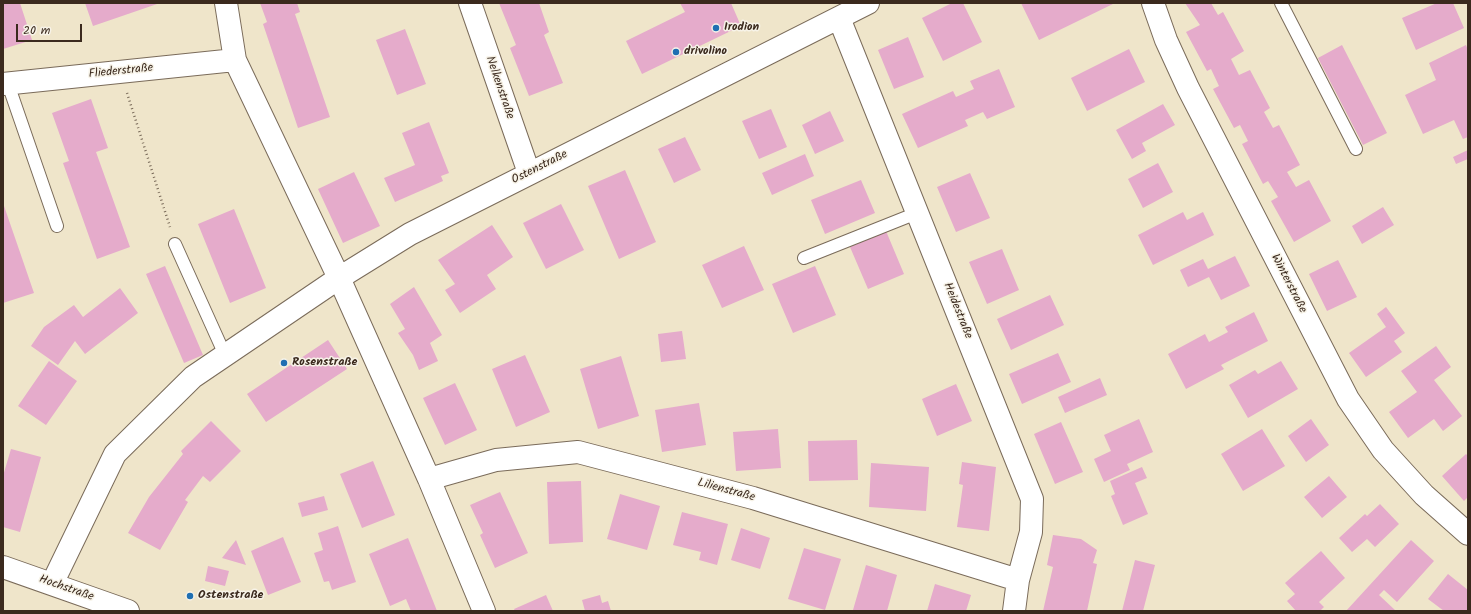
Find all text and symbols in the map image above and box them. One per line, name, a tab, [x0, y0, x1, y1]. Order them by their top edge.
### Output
scale bar	[18, 16, 84, 42]
text: 20 m	[23, 21, 50, 40]
place label: Irodion	[724, 21, 759, 35]
marker: Irodion	[711, 23, 721, 33]
place label: drivolino	[684, 45, 727, 59]
marker: drivolino	[671, 47, 681, 57]
street label: Nelkenstraße	[482, 55, 516, 121]
street label: Fliederstraße	[88, 61, 154, 83]
street label: Ostenstraße	[510, 148, 570, 188]
street label: Winterstraße	[1267, 252, 1309, 316]
street label: Heidestraße	[939, 281, 975, 341]
place label: Rosenstraße	[292, 356, 357, 370]
marker: Rosenstraße	[279, 358, 289, 368]
street label: Lilienstraße	[696, 476, 756, 506]
street label: Hochstraße	[37, 573, 95, 605]
place label: Ostenstraße	[198, 589, 263, 603]
marker: Ostenstraße	[185, 591, 195, 601]

